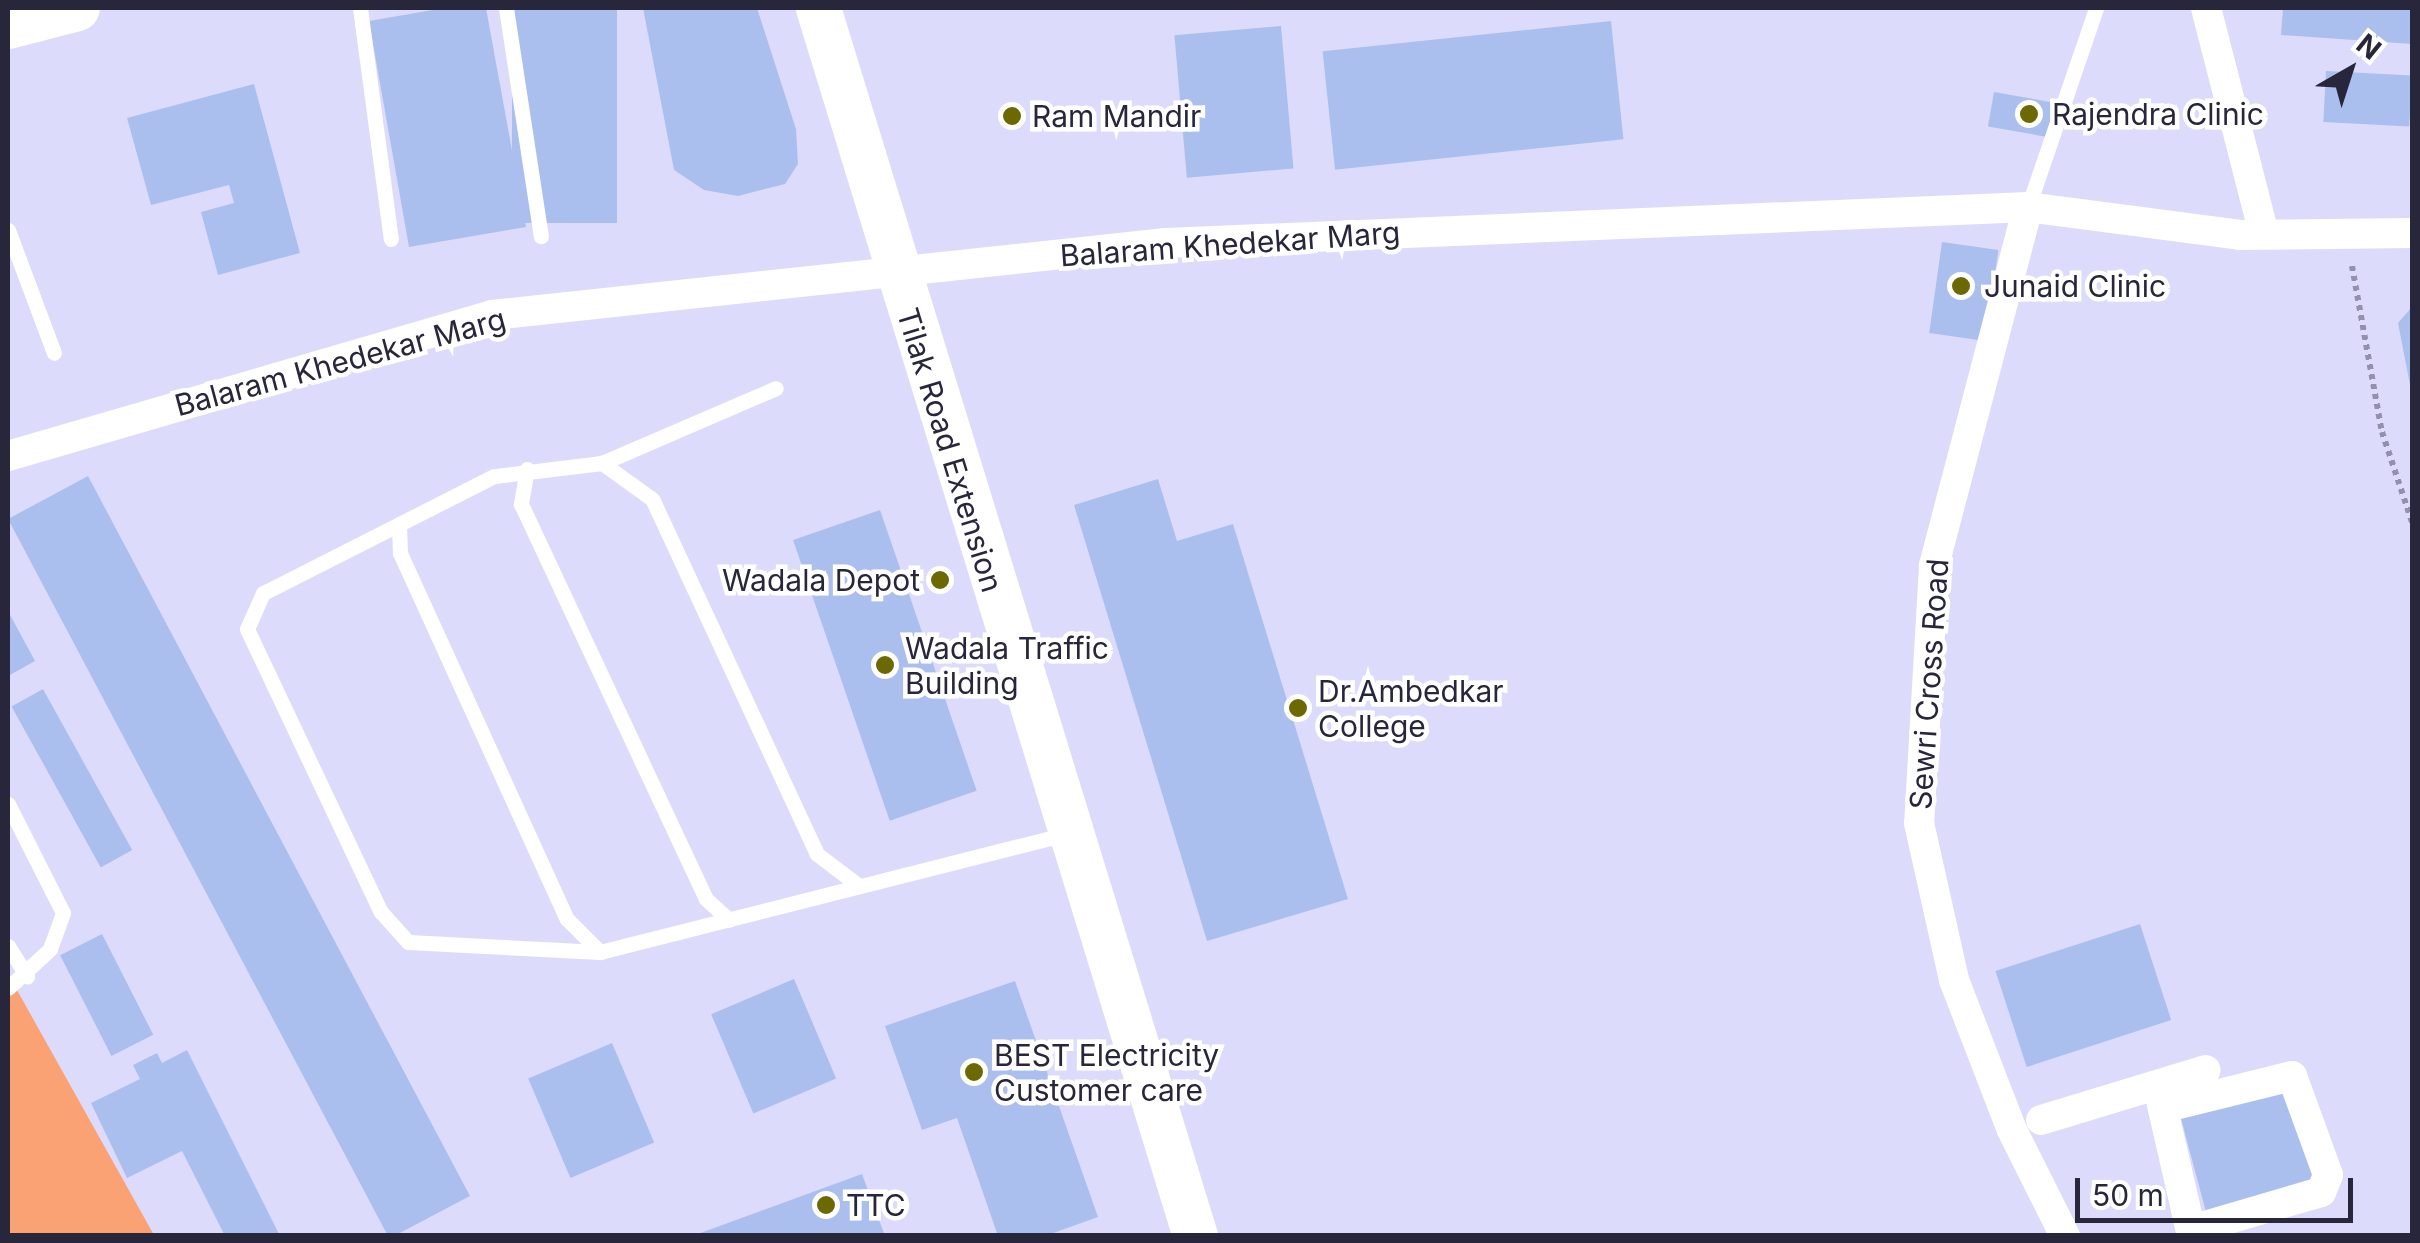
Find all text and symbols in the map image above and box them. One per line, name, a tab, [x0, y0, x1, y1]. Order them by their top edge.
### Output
north arrow	[2300, 20, 2400, 120]
text: N	[2350, 27, 2388, 67]
place label: Rajendra Clinic	[2052, 96, 2264, 132]
place label: Ram Mandir	[1032, 98, 1201, 134]
marker: Rajendra Clinic	[2016, 101, 2042, 127]
marker: Ram Mandir	[1001, 105, 1023, 127]
street label: Balaram Khedekar Marg	[1059, 214, 1401, 274]
place label: Junaid Clinic	[1984, 268, 2166, 304]
marker: Junaid Clinic	[1948, 273, 1974, 299]
street label: Balaram Khedekar Marg	[171, 301, 509, 423]
street label: Tilak Road Extension	[890, 304, 1010, 596]
street label: Sewri Cross Road	[1902, 557, 1956, 811]
place label: Wadala Depot	[722, 562, 920, 598]
marker: Wadala Depot	[929, 569, 951, 591]
place label: Wadala Traffic Building	[905, 630, 1109, 700]
marker: Wadala Traffic Building	[874, 654, 896, 676]
place label: Dr.Ambedkar College	[1318, 673, 1504, 744]
marker: Dr.Ambedkar College	[1287, 697, 1309, 719]
place label: BEST Electricity Customer care	[994, 1037, 1219, 1108]
marker: BEST Electricity Customer care	[963, 1061, 985, 1083]
scale bar	[2080, 1158, 2358, 1220]
text: 50 m	[2092, 1177, 2164, 1213]
place label: TTC	[846, 1187, 906, 1223]
marker: TTC	[815, 1194, 837, 1216]

